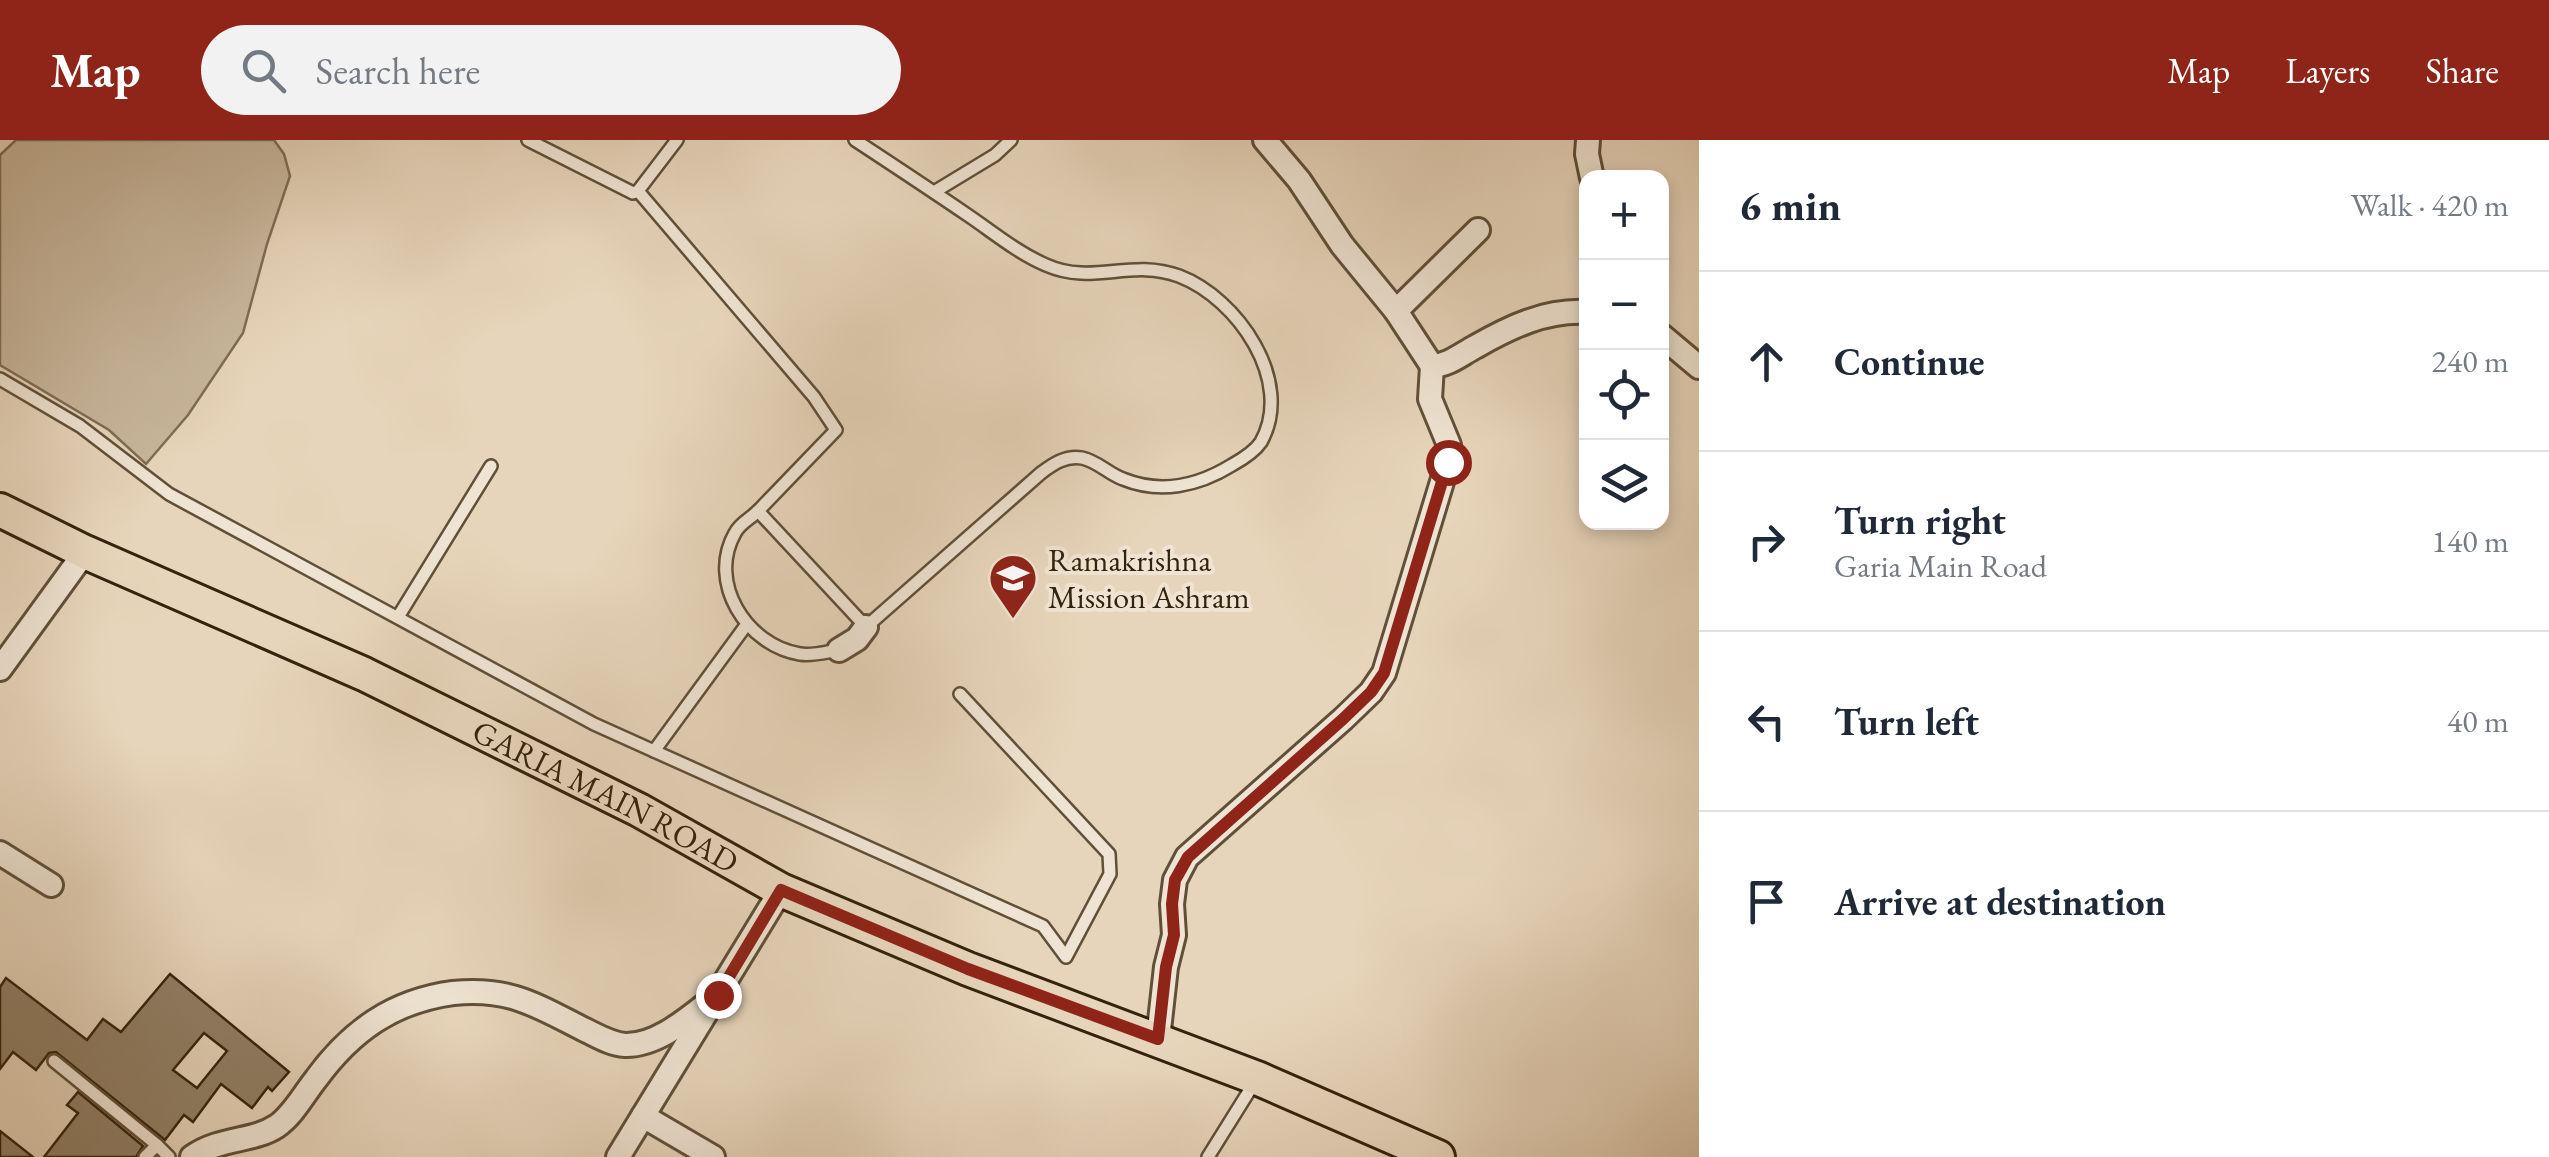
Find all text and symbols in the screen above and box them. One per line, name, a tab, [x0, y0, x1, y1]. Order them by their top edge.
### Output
search box	[201, 25, 901, 115]
text: Map	[50, 39, 141, 101]
icon: search	[236, 43, 291, 98]
text: Search here	[316, 46, 480, 95]
text: Map	[2167, 48, 2230, 93]
text: Layers	[2285, 48, 2370, 93]
text: Share	[2425, 48, 2499, 93]
map controls	[1579, 170, 1669, 530]
button: +	[1579, 170, 1669, 260]
text: 6 min	[1739, 178, 1841, 233]
text: Walk · 420 m	[2351, 184, 2509, 226]
button: −	[1579, 260, 1669, 350]
icon: ahead	[1739, 334, 1794, 389]
text: Continue	[1834, 337, 1985, 386]
text: 240 m	[2432, 340, 2509, 382]
button: locate	[1579, 350, 1669, 440]
route start	[1426, 440, 1472, 486]
button: layers	[1579, 440, 1669, 530]
text: Turn right	[1834, 496, 2006, 545]
icon: right	[1739, 514, 1794, 569]
text: 140 m	[2432, 520, 2509, 562]
place label: Ramakrishna Mission Ashram	[1048, 539, 1250, 618]
text: Garia Main Road	[1834, 545, 2047, 587]
school or university icon: Ramakrishna Mission Ashram	[987, 552, 1039, 620]
icon: left	[1739, 694, 1794, 749]
text: Turn left	[1834, 697, 1979, 746]
text: 40 m	[2447, 700, 2509, 742]
street label: GARIA MAIN ROAD	[466, 710, 746, 883]
icon: arrive	[1739, 874, 1794, 929]
text: Arrive at destination	[1834, 877, 2166, 926]
route end	[696, 973, 742, 1019]

